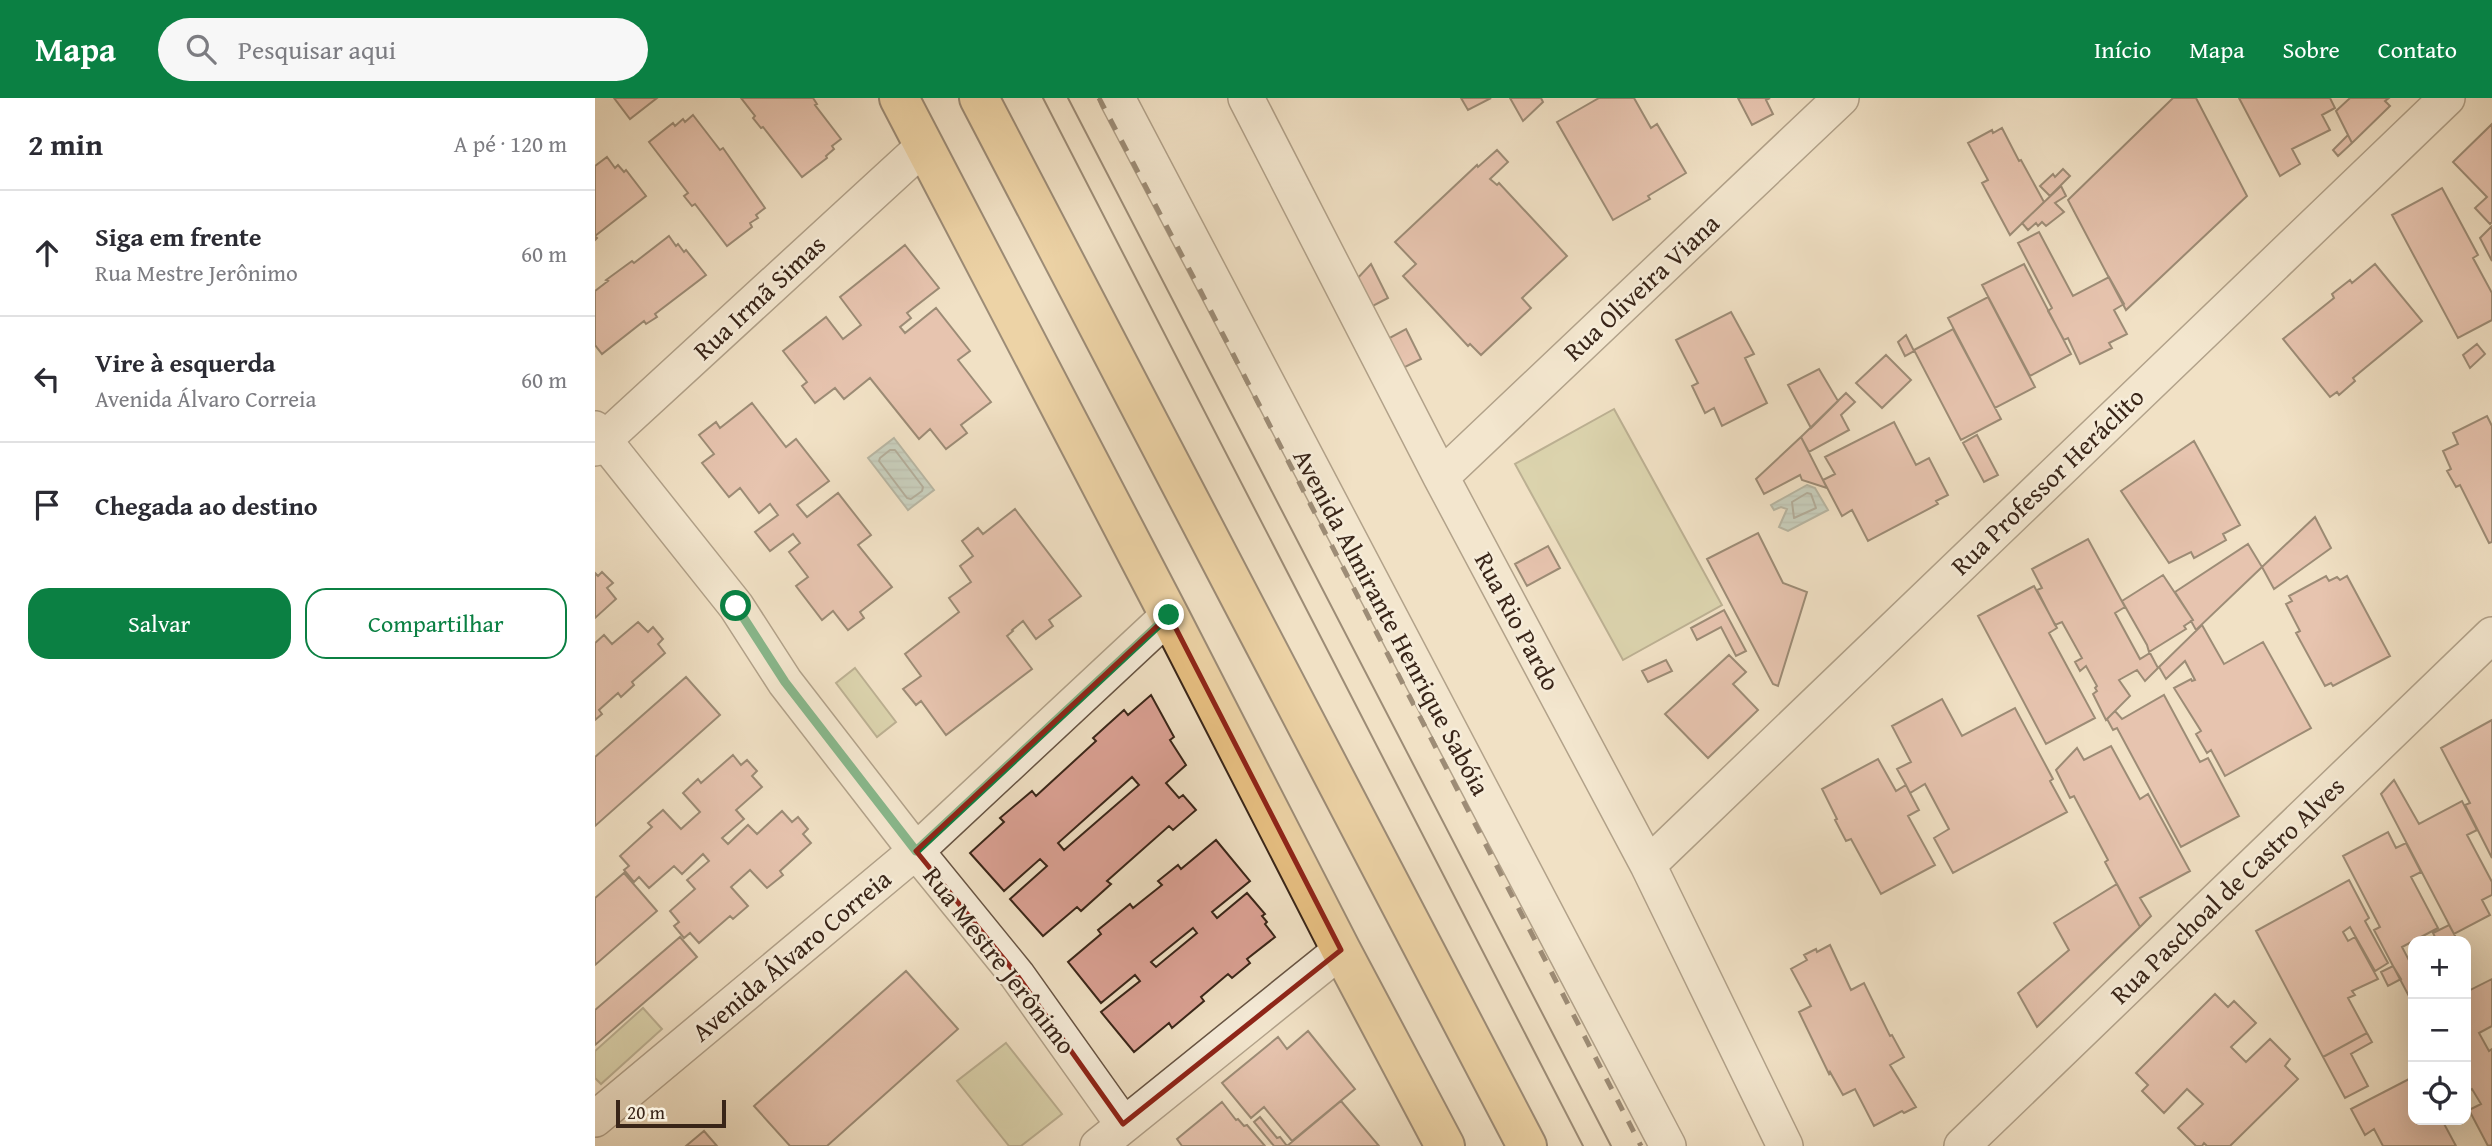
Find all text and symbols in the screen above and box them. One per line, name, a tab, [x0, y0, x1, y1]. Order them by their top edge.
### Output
search box	[158, 18, 648, 81]
text: Mapa	[35, 25, 116, 73]
icon: search	[182, 30, 220, 68]
text: Pesquisar aqui	[238, 30, 396, 69]
text: Início	[2094, 32, 2151, 67]
text: Mapa	[2189, 32, 2245, 67]
text: Sobre	[2283, 32, 2340, 67]
text: Contato	[2378, 32, 2457, 67]
text: 2 min	[28, 122, 103, 166]
text: A pé · 120 m	[454, 127, 567, 160]
street label: Rua Oliveira Viana	[1554, 204, 1728, 370]
text: Siga em frente	[95, 217, 262, 256]
street label: Rua Irmã Simas	[684, 225, 834, 369]
icon: ahead	[28, 234, 66, 272]
text: 60 m	[521, 237, 567, 270]
text: Rua Mestre Jerônimo	[95, 256, 298, 289]
text: Vire à esquerda	[95, 343, 276, 382]
icon: left	[28, 360, 66, 398]
text: 60 m	[521, 363, 567, 396]
street label: Rua Professor Heráclito	[1941, 378, 2153, 584]
text: Avenida Álvaro Correia	[95, 382, 316, 415]
street label: Avenida Almirante Henrique Sabóia	[1284, 442, 1501, 803]
icon: arrive	[28, 486, 66, 524]
text: Chegada ao destino	[95, 486, 318, 525]
street label: Rua Rio Pardo	[1465, 545, 1571, 697]
button: Salvar	[28, 588, 291, 659]
button: Compartilhar	[305, 588, 567, 659]
route start	[720, 590, 751, 621]
route end	[1153, 599, 1184, 630]
street label: Rua Paschoal de Castro Alves	[2101, 767, 2353, 1013]
street label: Rua Mestre Jerônimo	[914, 858, 1086, 1062]
street label: Avenida Álvaro Correia	[683, 859, 900, 1050]
map controls	[2408, 936, 2471, 1125]
button: +	[2408, 936, 2471, 999]
button: −	[2408, 999, 2471, 1062]
button: locate	[2408, 1062, 2471, 1125]
scale bar	[616, 1097, 726, 1129]
text: 20 m	[627, 1098, 665, 1126]

